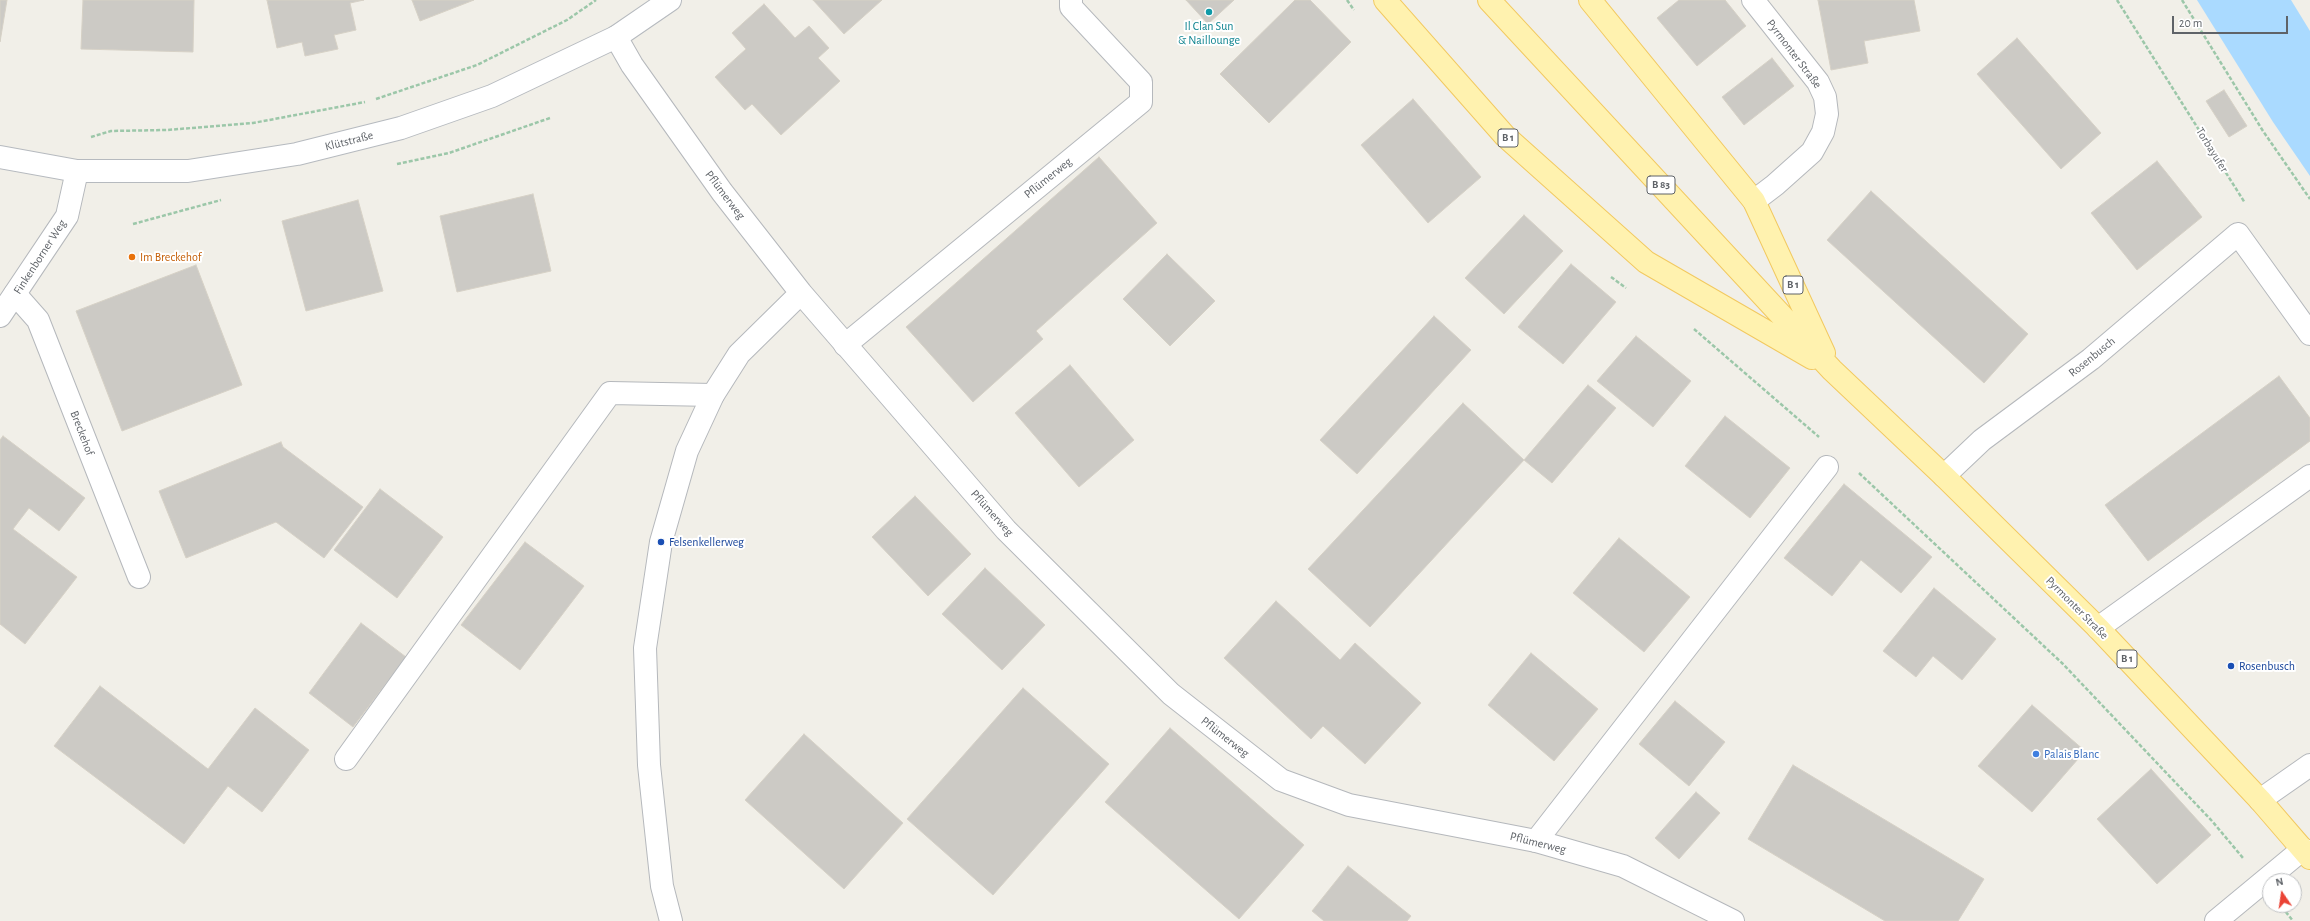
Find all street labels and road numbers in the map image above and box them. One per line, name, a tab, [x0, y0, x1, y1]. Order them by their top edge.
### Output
street label: Pyrmonter Straße	[1763, 17, 1825, 91]
street label: Torbayufer	[2193, 125, 2231, 175]
street label: Klütstraße	[323, 128, 375, 154]
road number: B 1	[1498, 129, 1518, 147]
street label: Pflümerweg	[1021, 154, 1075, 202]
street label: Pflümerweg	[702, 168, 748, 222]
road number: B 83	[1647, 176, 1675, 194]
street label: Finkenborner Weg	[11, 217, 69, 297]
road number: B 1	[1783, 276, 1803, 294]
street label: Rosenbusch	[2066, 334, 2118, 380]
street label: Breckehof	[67, 409, 97, 457]
street label: Pflümerweg	[967, 487, 1017, 539]
street label: Pyrmonter Straße	[2043, 574, 2111, 642]
road number: B 1	[2117, 650, 2137, 668]
street label: Pflümerweg	[1198, 714, 1252, 760]
street label: Pflümerweg	[1508, 829, 1568, 857]

